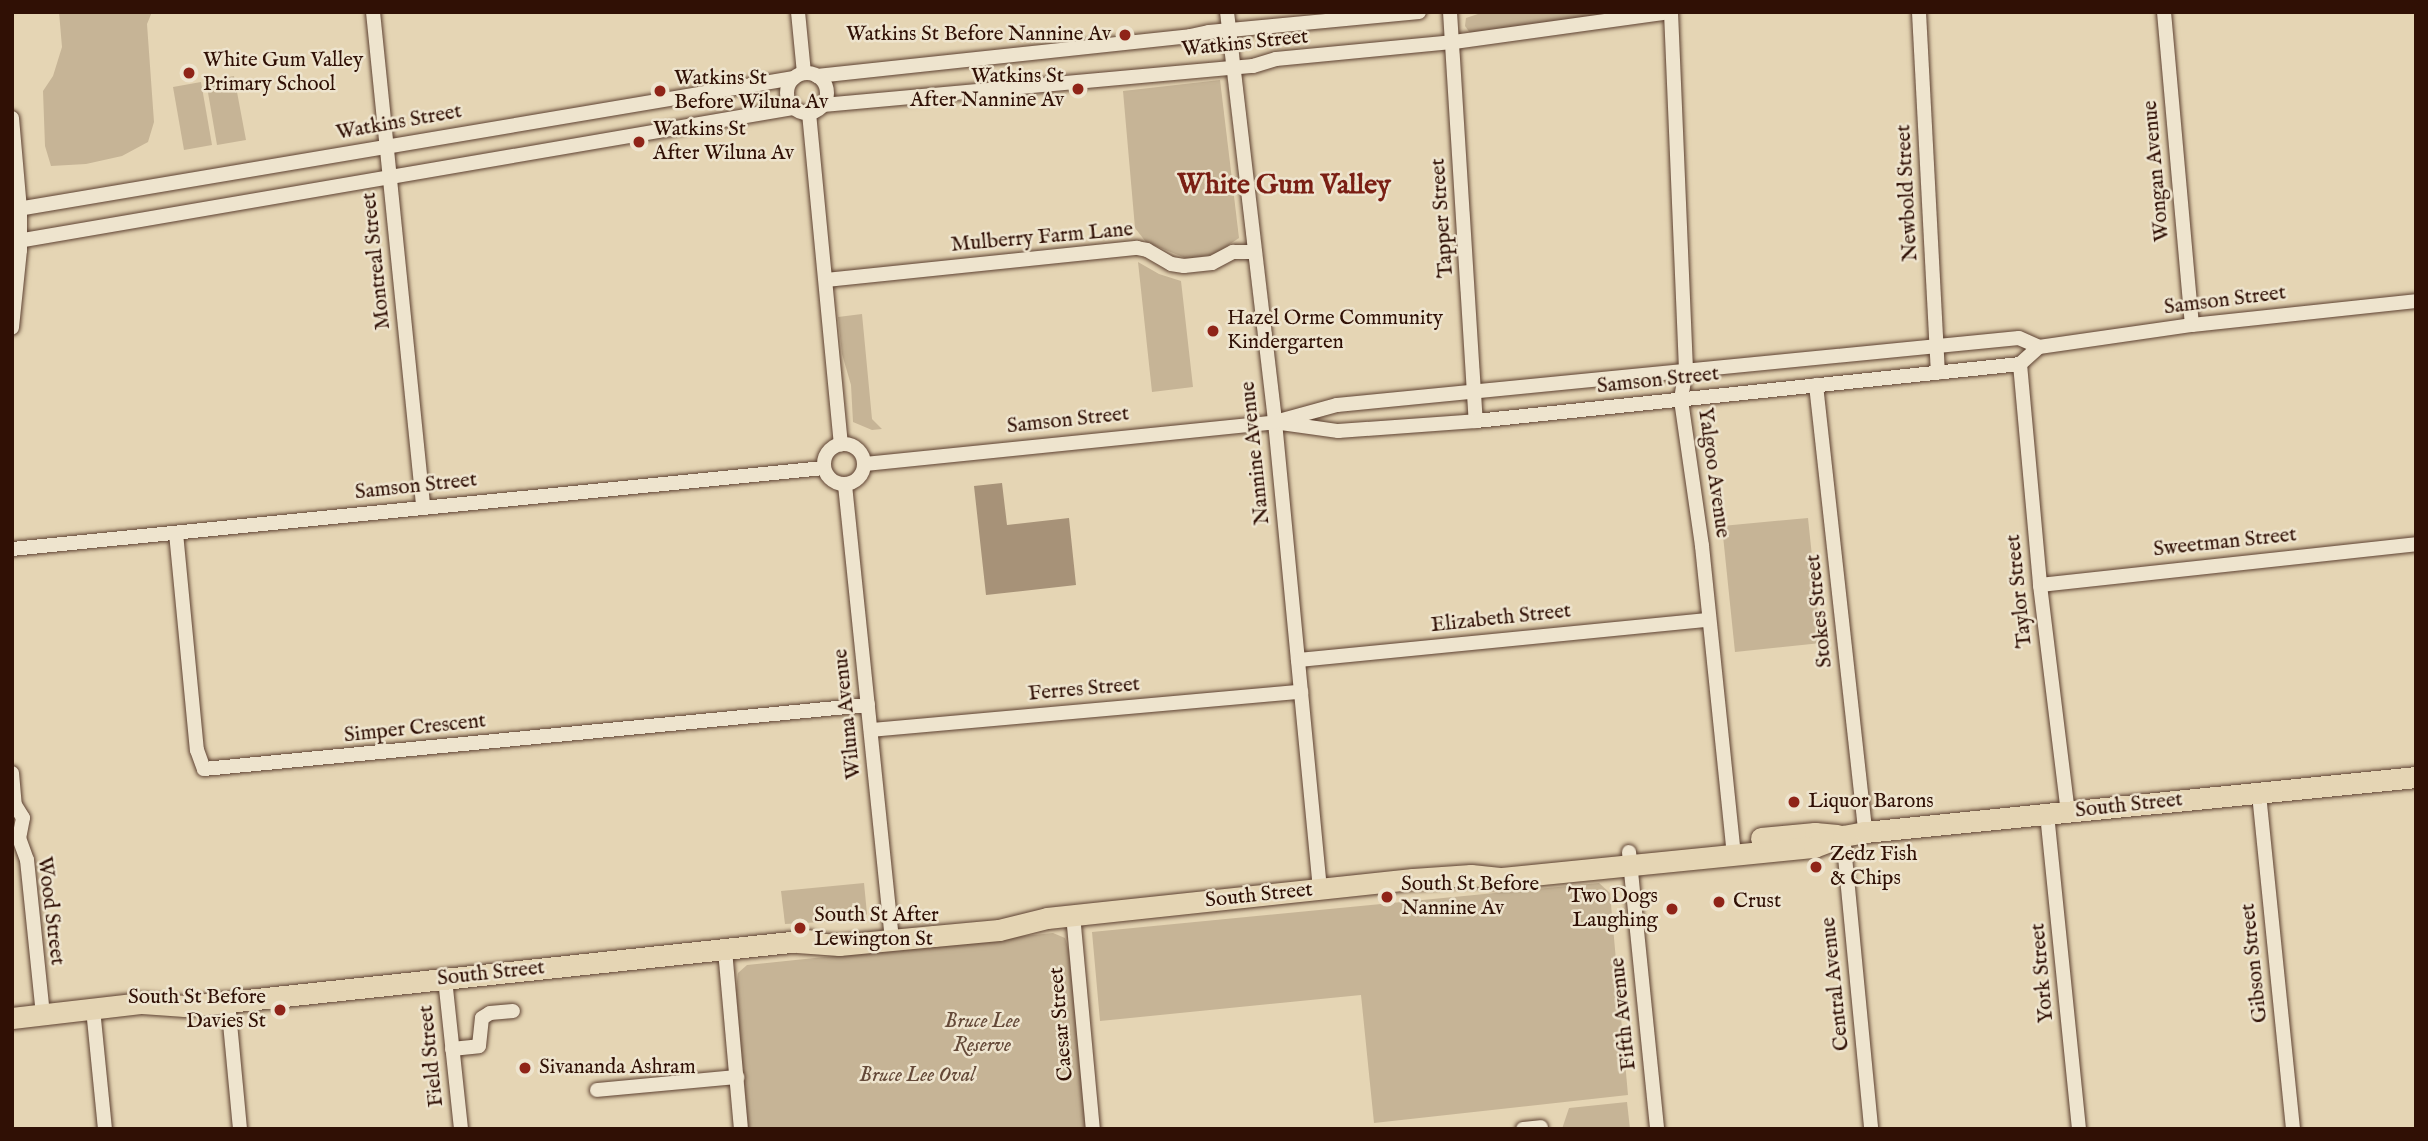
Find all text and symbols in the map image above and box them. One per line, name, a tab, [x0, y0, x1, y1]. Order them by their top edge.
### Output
place label: Watkins St Before Nannine Av	[846, 22, 1111, 48]
street label: Watkins Street	[1180, 25, 1310, 63]
marker: Watkins St Before Nannine Av	[1117, 27, 1133, 43]
place label: White Gum Valley Primary School	[203, 48, 363, 98]
place label: Watkins St After Nannine Av	[910, 64, 1064, 114]
marker: White Gum Valley Primary School	[181, 65, 197, 81]
place label: Watkins St Before Wiluna Av	[674, 66, 828, 116]
marker: Watkins St After Nannine Av	[1070, 81, 1086, 97]
marker: Watkins St Before Wiluna Av	[652, 83, 668, 99]
street label: Wongan Avenue	[2138, 99, 2176, 243]
street label: Watkins Street	[334, 100, 464, 146]
place label: Watkins St After Wiluna Av	[653, 117, 794, 167]
street label: Newbold Street	[1892, 124, 1924, 262]
marker: Watkins St After Wiluna Av	[631, 134, 647, 150]
street label: Tapper Street	[1426, 157, 1460, 279]
district label: White Gum Valley	[1177, 169, 1391, 203]
street label: Montreal Street	[357, 191, 397, 331]
street label: Mulberry Farm Lane	[950, 217, 1134, 259]
street label: Samson Street	[2163, 281, 2287, 321]
place label: Hazel Orme Community Kindergarten	[1227, 306, 1443, 356]
marker: Hazel Orme Community Kindergarten	[1205, 323, 1221, 339]
street label: Samson Street	[1596, 362, 1720, 400]
street label: Nannine Avenue	[1236, 380, 1276, 526]
street label: Samson Street	[1006, 402, 1130, 440]
street label: Yalgoo Avenue	[1691, 406, 1735, 540]
street label: Samson Street	[354, 468, 478, 506]
street label: Sweetman Street	[2152, 523, 2298, 563]
street label: Taylor Street	[2002, 533, 2038, 649]
street label: Stokes Street	[1802, 553, 1838, 669]
street label: Elizabeth Street	[1430, 599, 1572, 639]
street label: Wiluna Avenue	[829, 647, 867, 781]
street label: Ferres Street	[1027, 673, 1141, 707]
street label: Simper Crescent	[343, 709, 487, 749]
street label: South Street	[2074, 788, 2184, 824]
place label: Liquor Barons	[1808, 789, 1934, 815]
marker: Liquor Barons	[1786, 794, 1802, 810]
place label: Zedz Fish & Chips	[1830, 842, 1917, 892]
street label: Wood Street	[31, 855, 69, 967]
marker: Zedz Fish & Chips	[1808, 859, 1824, 875]
place label: South St Before Nannine Av	[1401, 872, 1539, 922]
street label: South Street	[1204, 878, 1314, 914]
place label: Two Dogs Laughing	[1568, 884, 1658, 934]
marker: South St Before Nannine Av	[1379, 889, 1395, 905]
place label: Crust	[1733, 889, 1781, 915]
marker: Crust	[1711, 894, 1727, 910]
marker: Two Dogs Laughing	[1664, 901, 1680, 917]
street label: Gibson Street	[2236, 902, 2274, 1024]
place label: South St After Lewington St	[814, 903, 939, 953]
street label: Central Avenue	[1816, 916, 1856, 1052]
marker: South St After Lewington St	[792, 920, 808, 936]
street label: York Street	[2026, 922, 2060, 1024]
street label: South Street	[436, 956, 546, 992]
street label: Fifth Avenue	[1606, 956, 1642, 1072]
street label: Caesar Street	[1044, 966, 1080, 1082]
place label: South St Before Davies St	[128, 985, 266, 1035]
marker: South St Before Davies St	[272, 1002, 288, 1018]
street label: Field Street	[414, 1004, 450, 1108]
park label: Bruce Lee Reserve	[944, 1009, 1020, 1059]
place label: Sivananda Ashram	[539, 1055, 696, 1081]
marker: Sivananda Ashram	[517, 1060, 533, 1076]
park label: Bruce Lee Oval	[859, 1063, 975, 1089]

